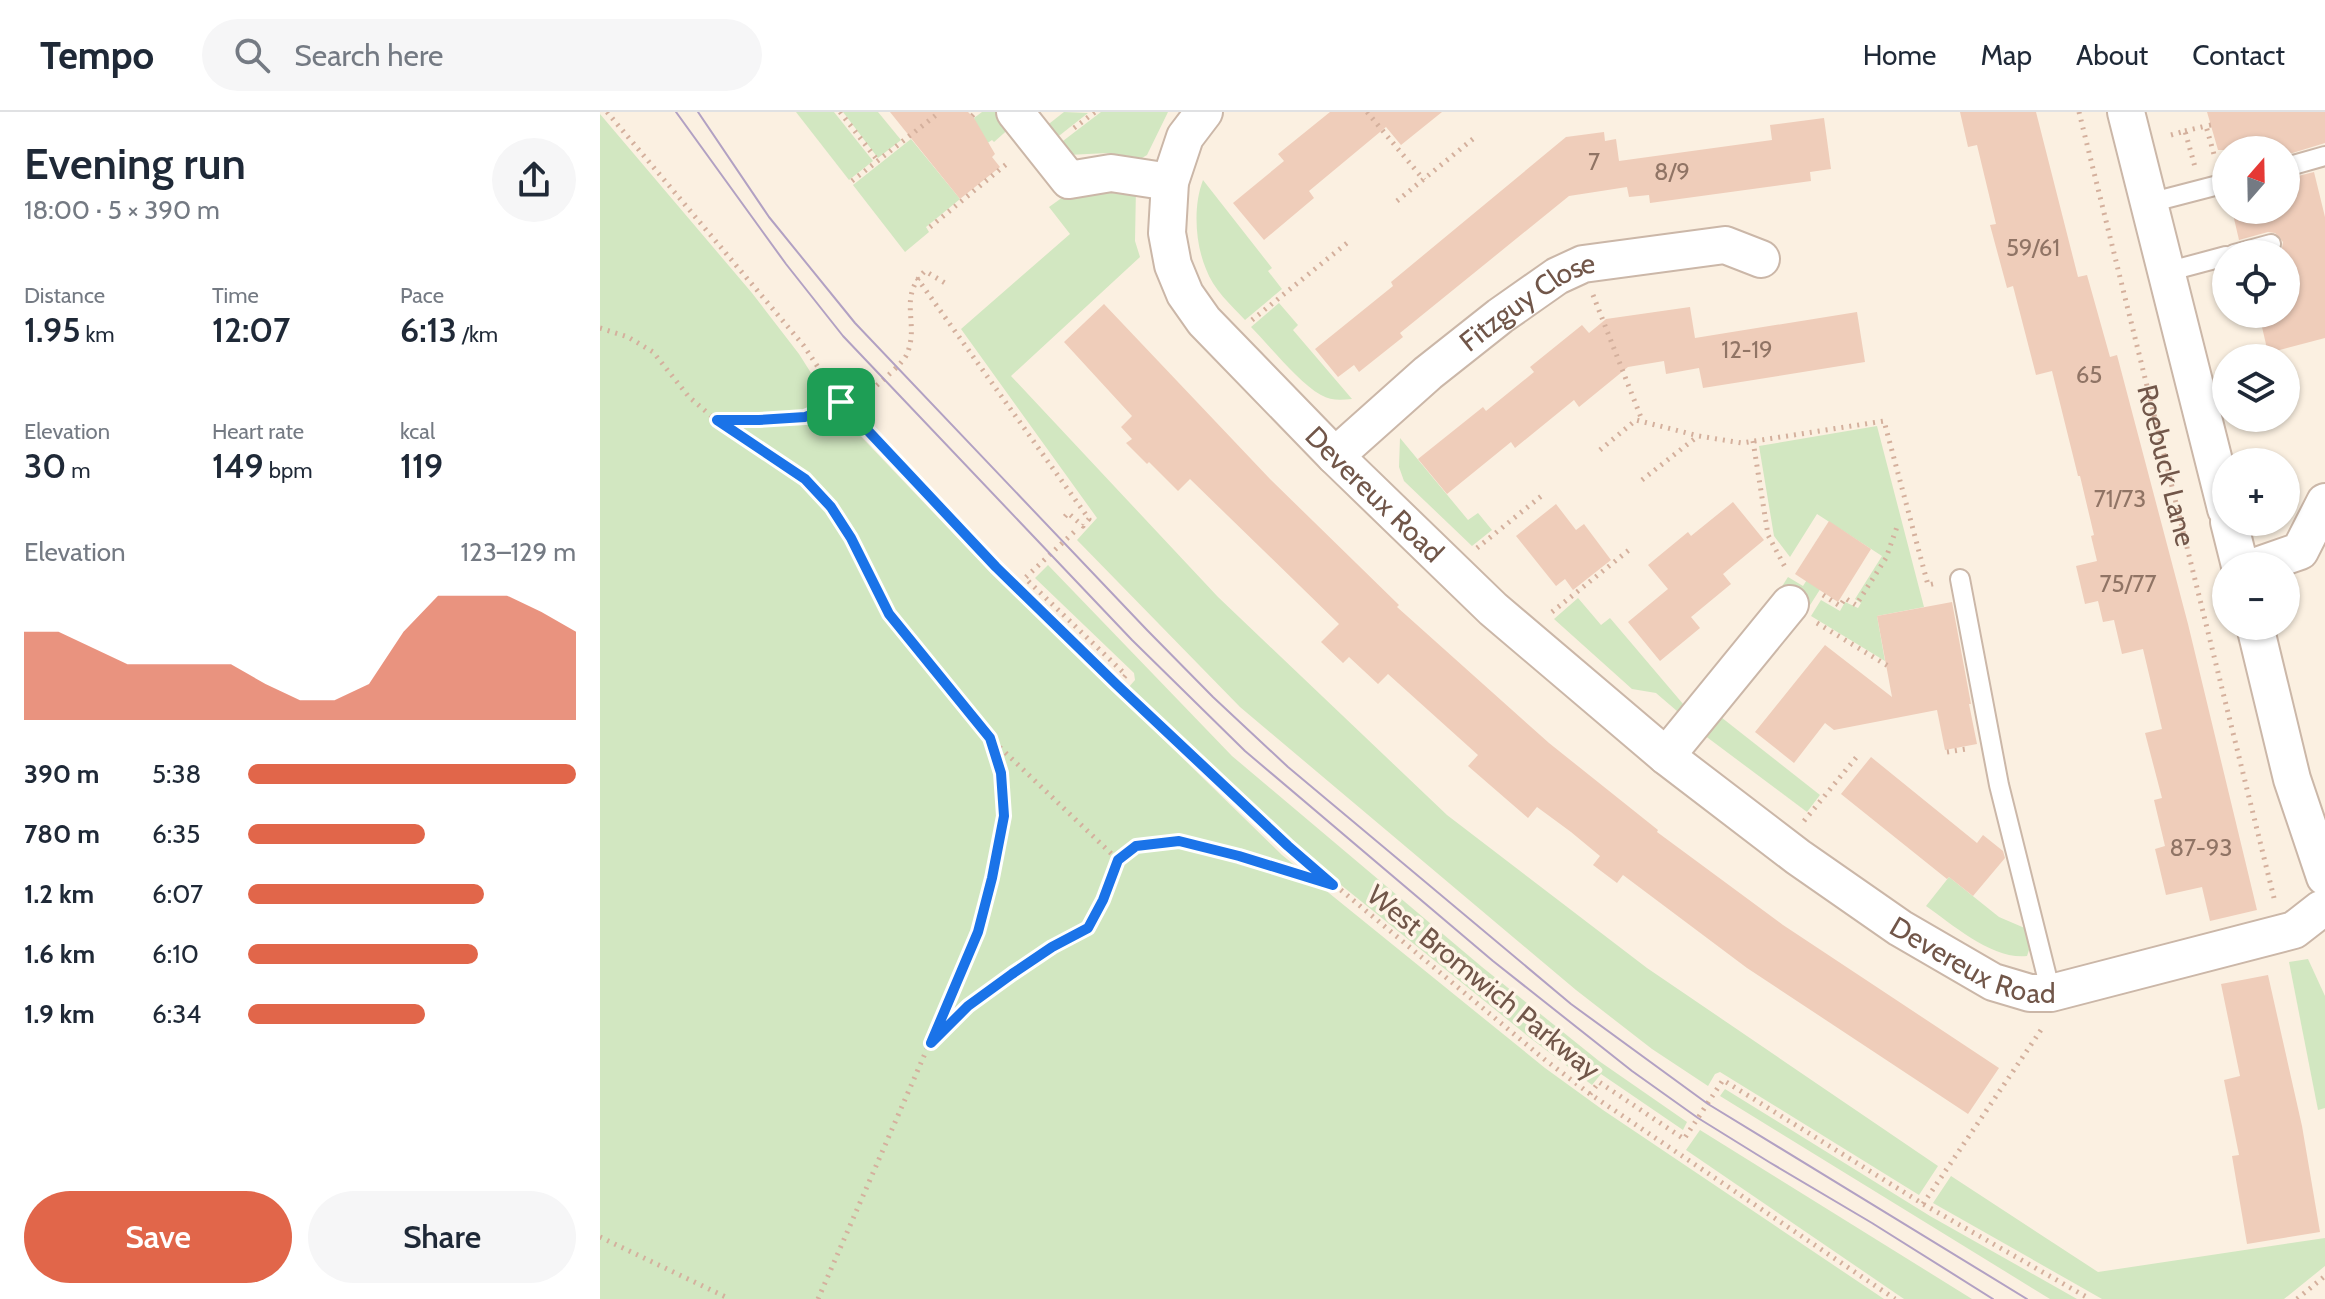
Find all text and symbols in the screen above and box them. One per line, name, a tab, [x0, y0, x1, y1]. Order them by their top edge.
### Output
search box	[202, 19, 762, 91]
text: Tempo	[40, 32, 154, 79]
icon: search	[230, 33, 274, 77]
text: Search here	[294, 37, 443, 74]
text: Home	[1863, 38, 1936, 72]
text: Map	[1980, 38, 2032, 72]
text: About	[2076, 38, 2148, 72]
text: Contact	[2192, 38, 2285, 72]
north arrow	[2212, 136, 2300, 224]
map controls	[2212, 136, 2300, 640]
text: Evening run	[24, 137, 246, 190]
button: share	[492, 138, 576, 222]
house number: 7	[1588, 147, 1600, 176]
house number: 8/9	[1654, 157, 1690, 186]
text: 18:00 · 5 × 390 m	[24, 194, 220, 226]
house number: 59/61	[2006, 233, 2060, 262]
button: locate	[2212, 240, 2300, 328]
street label: Fitzguy Close	[1453, 246, 1597, 359]
text: Distance	[24, 282, 105, 309]
text: Time	[212, 282, 259, 309]
text: Pace	[400, 282, 444, 309]
text: 1.95	[24, 309, 81, 351]
text: 12:07	[212, 309, 290, 351]
text: 6:13	[400, 309, 457, 351]
text: km	[81, 321, 115, 348]
text: /km	[457, 321, 498, 348]
house number: 12-19	[1721, 335, 1773, 364]
button: layers	[2212, 344, 2300, 432]
house number: 65	[2076, 360, 2102, 389]
pin	[807, 368, 875, 436]
icon: arrive	[819, 380, 863, 424]
street label: Roebuck Lane	[2130, 381, 2203, 550]
text: Elevation	[24, 418, 110, 445]
text: Heart rate	[212, 418, 304, 445]
text: kcal	[400, 418, 435, 445]
street label: Devereux Road	[1298, 419, 1451, 569]
text: 30	[24, 445, 66, 487]
text: 149	[212, 445, 264, 487]
text: 119	[400, 445, 443, 487]
button: +	[2212, 448, 2300, 536]
text: m	[66, 457, 91, 484]
text: bpm	[264, 457, 313, 484]
house number: 71/73	[2094, 484, 2146, 513]
text: Elevation	[24, 536, 126, 568]
text: 123–129 m	[461, 536, 576, 568]
button: −	[2212, 552, 2300, 640]
house number: 75/77	[2100, 569, 2156, 598]
text: 390 m	[24, 758, 99, 790]
text: 5:38	[152, 758, 201, 790]
text: 780 m	[24, 818, 100, 850]
text: 6:35	[152, 818, 200, 850]
house number: 87-93	[2169, 833, 2233, 862]
text: 1.2 km	[24, 878, 94, 910]
text: 6:07	[152, 878, 203, 910]
street label: West Bromwich Parkway	[1361, 878, 1607, 1086]
street label: Devereux Road	[1884, 909, 2056, 1010]
text: 1.6 km	[24, 938, 95, 970]
text: 6:10	[152, 938, 199, 970]
text: 1.9 km	[24, 998, 95, 1030]
text: 6:34	[152, 998, 201, 1030]
button: Save	[24, 1191, 292, 1283]
button: Share	[308, 1191, 576, 1283]

